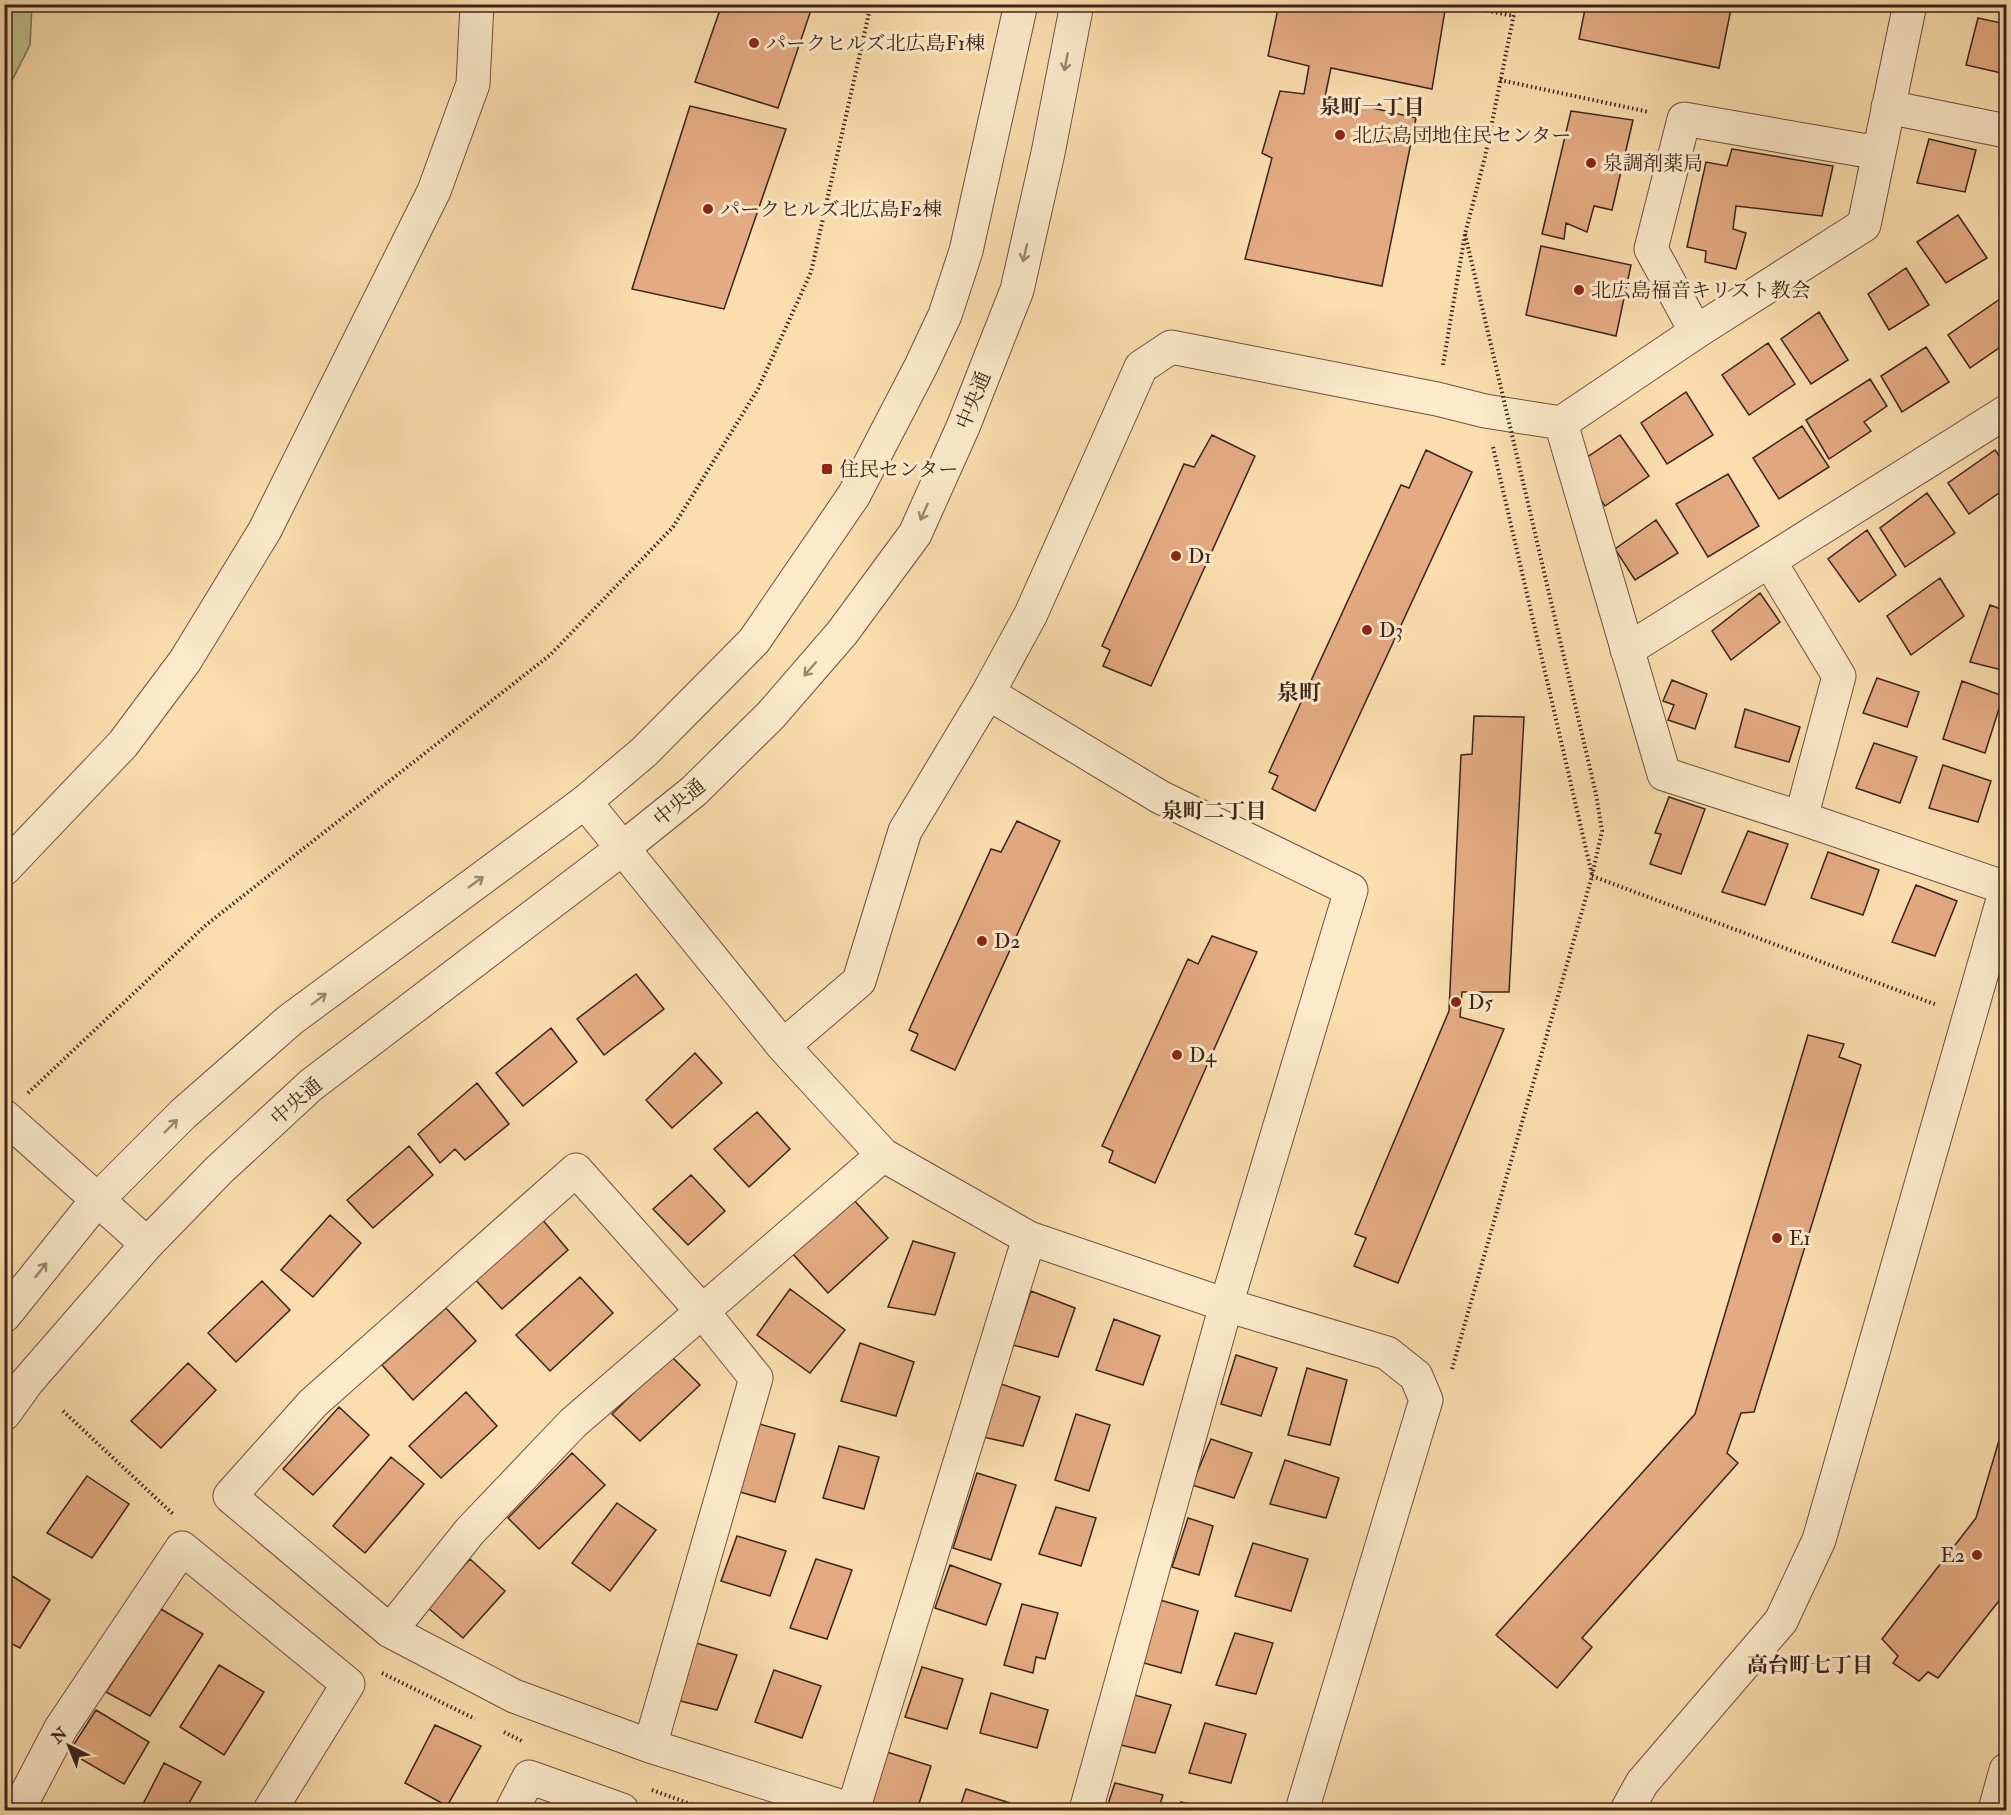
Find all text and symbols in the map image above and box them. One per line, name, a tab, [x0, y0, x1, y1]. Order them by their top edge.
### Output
place label: パークヒルズ北広島F1棟	[766, 31, 985, 56]
marker: パークヒルズ北広島F1棟	[747, 36, 761, 50]
one-way arrow	[1060, 52, 1071, 71]
district label: 泉町一丁目	[1320, 94, 1425, 121]
place label: 北広島団地住民センター	[1352, 123, 1571, 148]
marker: 北広島団地住民センター	[1333, 128, 1347, 142]
place label: 泉調剤薬局	[1603, 151, 1703, 176]
marker: 泉調剤薬局	[1584, 156, 1598, 170]
place label: パークヒルズ北広島F2棟	[720, 197, 942, 222]
marker: パークヒルズ北広島F2棟	[701, 202, 715, 216]
one-way arrow	[1019, 243, 1031, 262]
place label: 北広島福音キリスト教会	[1591, 278, 1811, 303]
marker: 北広島福音キリスト教会	[1572, 283, 1586, 297]
street label: 中央通	[951, 368, 996, 433]
place label: 住民センター	[839, 457, 958, 482]
marker: 住民センター	[820, 462, 834, 476]
one-way arrow	[918, 503, 930, 521]
place label: D1	[1188, 544, 1211, 569]
marker: D1	[1169, 549, 1183, 563]
place label: D3	[1379, 618, 1403, 643]
marker: D3	[1360, 623, 1374, 637]
one-way arrow	[803, 661, 817, 676]
district label: 泉町	[1277, 679, 1321, 707]
street label: 中央通	[648, 774, 710, 831]
district label: 泉町二丁目	[1162, 798, 1267, 825]
one-way arrow	[467, 876, 483, 889]
place label: D2	[994, 929, 1020, 954]
marker: D2	[975, 934, 989, 948]
place label: D5	[1468, 990, 1493, 1015]
one-way arrow	[311, 992, 327, 1005]
marker: D5	[1449, 995, 1463, 1009]
place label: D4	[1189, 1043, 1217, 1068]
marker: D4	[1170, 1048, 1184, 1062]
street label: 中央通	[265, 1072, 327, 1130]
one-way arrow	[164, 1118, 179, 1133]
place label: E1	[1789, 1226, 1811, 1251]
marker: E1	[1770, 1231, 1784, 1245]
one-way arrow	[35, 1263, 48, 1279]
place label: E2	[1940, 1543, 1965, 1568]
marker: E2	[1970, 1548, 1984, 1562]
district label: 高台町七丁目	[1747, 1652, 1873, 1679]
north arrow	[39, 1716, 99, 1776]
text: N	[47, 1723, 72, 1749]

